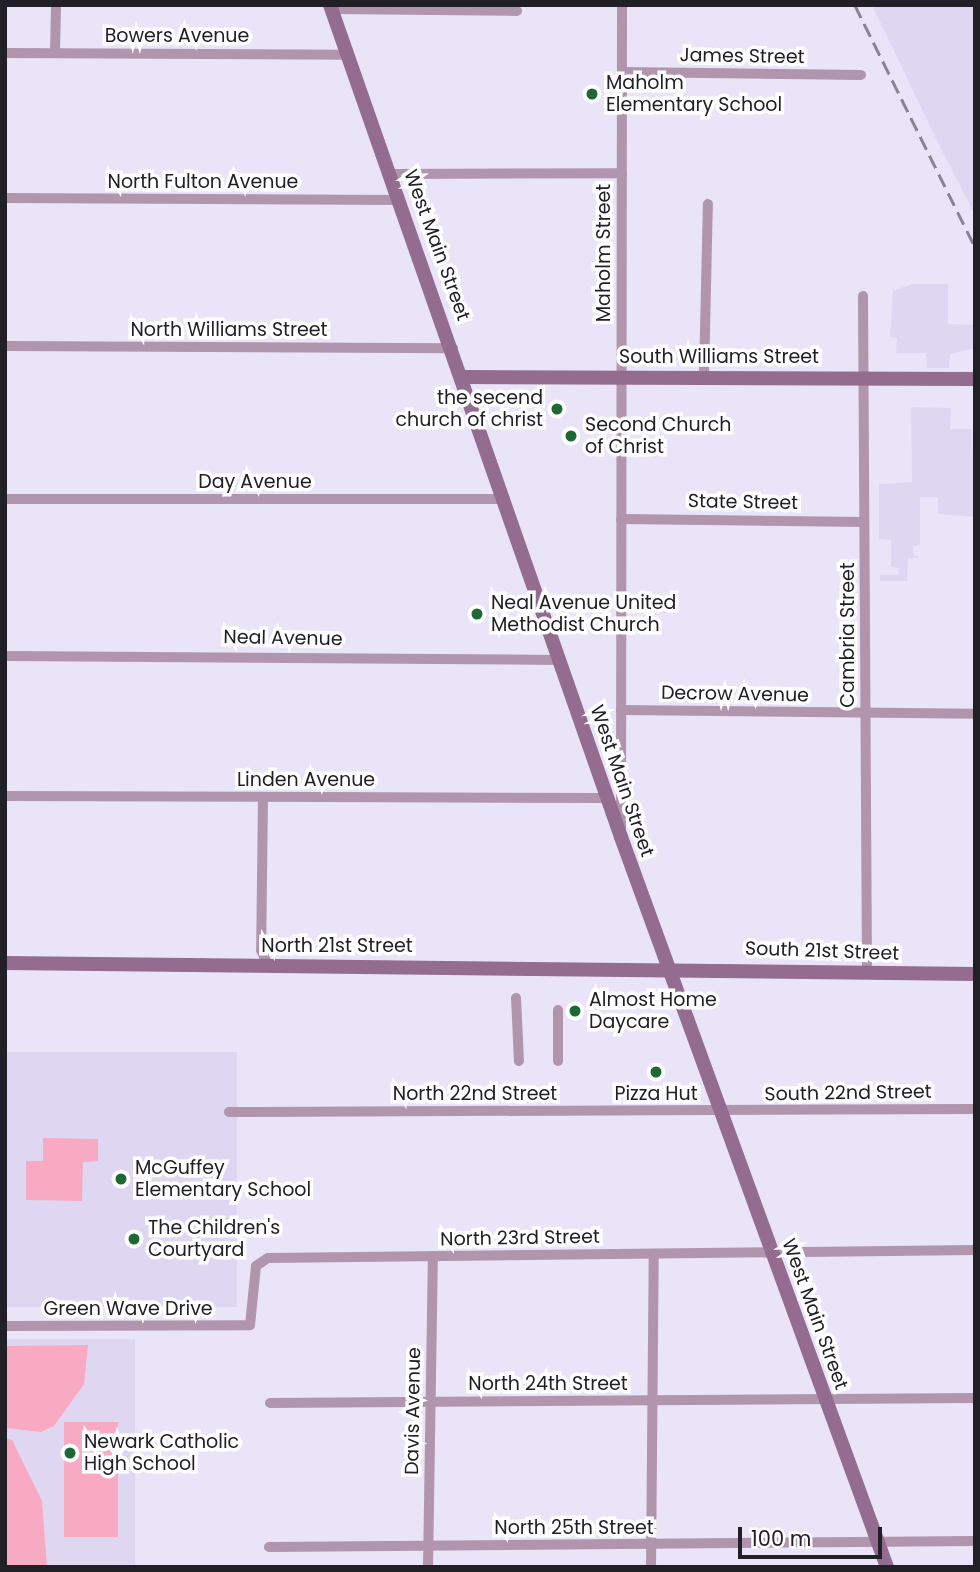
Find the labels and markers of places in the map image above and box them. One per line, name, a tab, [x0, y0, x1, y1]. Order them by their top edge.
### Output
place label: Maholm Elementary School	[606, 72, 782, 116]
marker: Maholm Elementary School	[584, 86, 600, 102]
place label: the secend church of christ	[396, 387, 543, 431]
marker: the secend church of christ	[549, 401, 565, 417]
place label: Second Church of Christ	[585, 414, 731, 458]
marker: Second Church of Christ	[563, 428, 579, 444]
place label: Neal Avenue United Methodist Church	[491, 592, 676, 636]
marker: Neal Avenue United Methodist Church	[469, 606, 485, 622]
place label: Almost Home Daycare	[589, 989, 717, 1033]
marker: Almost Home Daycare	[567, 1003, 583, 1019]
marker: Pizza Hut	[648, 1064, 664, 1080]
place label: Pizza Hut	[614, 1083, 698, 1105]
place label: McGuffey Elementary School	[135, 1157, 311, 1201]
marker: McGuffey Elementary School	[113, 1171, 129, 1187]
place label: The Children's Courtyard	[148, 1217, 280, 1261]
marker: The Children's Courtyard	[126, 1231, 142, 1247]
place label: Newark Catholic High School	[84, 1431, 239, 1475]
marker: Newark Catholic High School	[62, 1445, 78, 1461]

